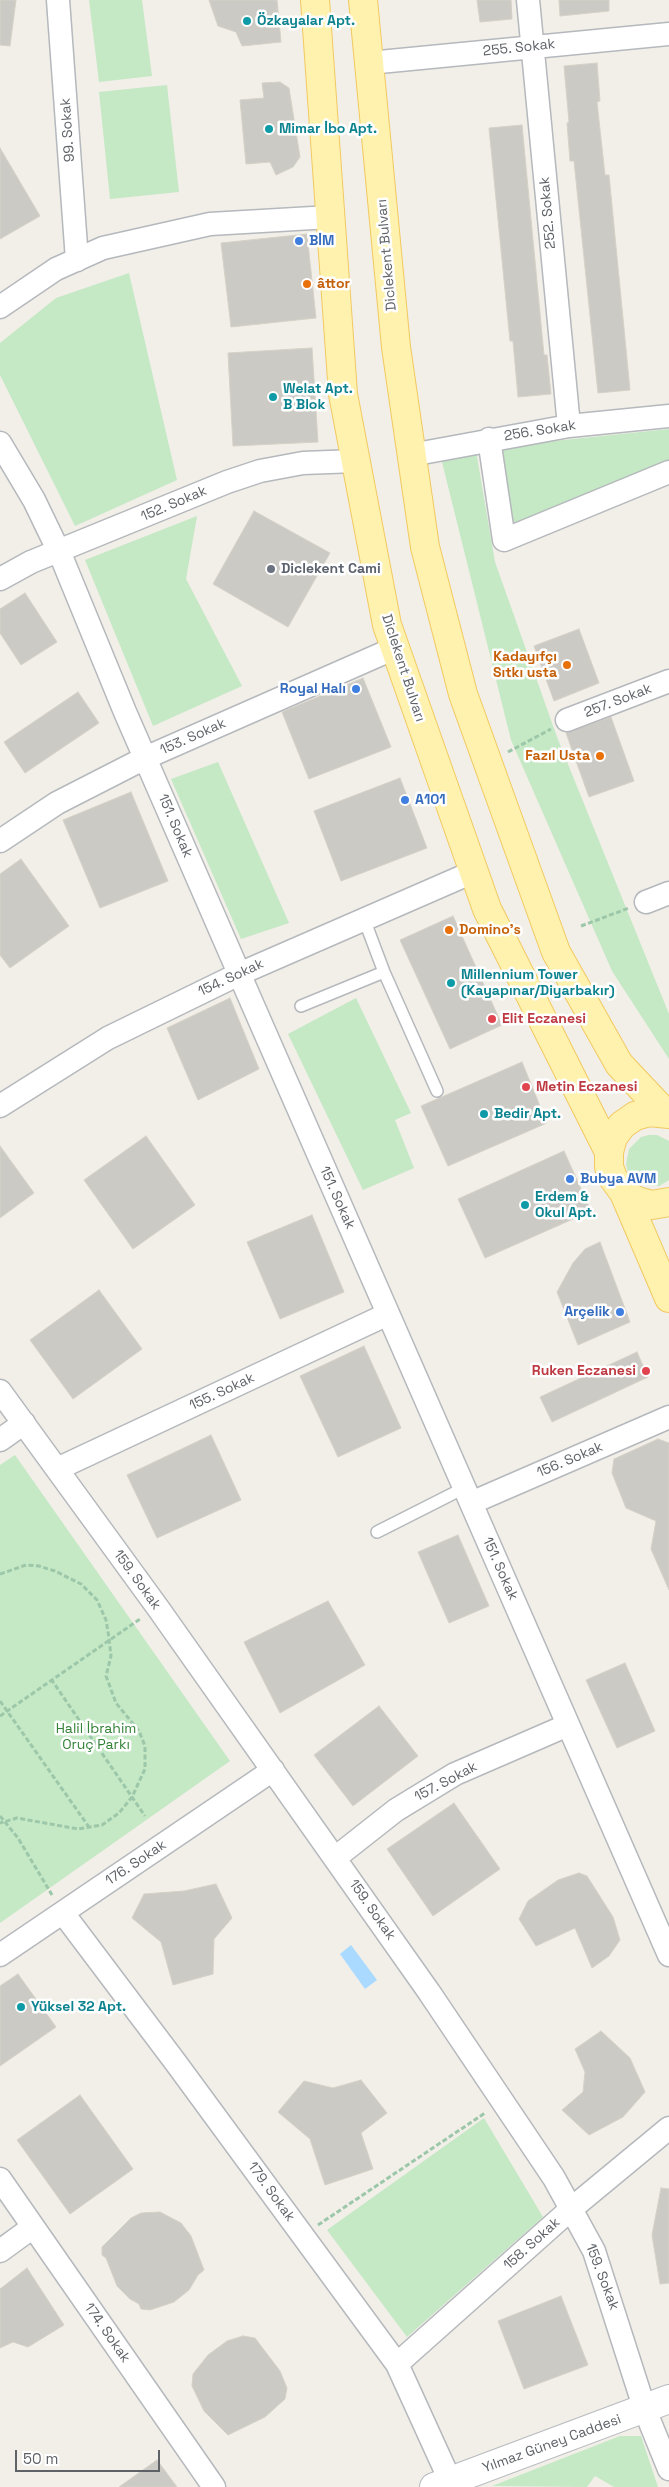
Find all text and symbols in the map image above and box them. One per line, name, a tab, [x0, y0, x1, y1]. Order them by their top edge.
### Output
place label: Özkayalar Apt.	[257, 13, 355, 29]
marker: Özkayalar Apt.	[241, 15, 253, 27]
street label: 255. Sokak	[482, 36, 556, 60]
street label: 99. Sokak	[57, 97, 79, 163]
place label: Mimar İbo Apt.	[279, 121, 377, 137]
marker: Mimar İbo Apt.	[263, 123, 275, 135]
street label: 252. Sokak	[536, 176, 560, 250]
street label: Diclekent Bulvarı	[374, 198, 400, 312]
place label: BİM	[309, 233, 334, 249]
marker: BİM	[293, 235, 305, 247]
place label: âttor	[317, 276, 350, 292]
marker: âttor	[301, 278, 313, 290]
place label: Welat Apt. B Blok	[283, 381, 353, 414]
marker: Welat Apt. B Blok	[267, 391, 279, 403]
street label: 256. Sokak	[503, 417, 577, 445]
street label: 152. Sokak	[139, 483, 209, 525]
place label: Diclekent Cami	[281, 561, 381, 577]
marker: Diclekent Cami	[265, 563, 277, 575]
street label: Diclekent Bulvarı	[378, 612, 428, 724]
place label: Kadayıfçı Sıtkı usta	[493, 649, 557, 682]
marker: Kadayıfçı Sıtkı usta	[561, 659, 573, 671]
street label: 257. Sokak	[582, 680, 654, 722]
place label: Royal Halı	[280, 681, 346, 697]
marker: Royal Halı	[350, 683, 362, 695]
street label: 153. Sokak	[158, 715, 228, 759]
place label: Fazıl Usta	[525, 748, 590, 764]
marker: Fazıl Usta	[594, 750, 606, 762]
street label: 151. Sokak	[154, 792, 196, 860]
place label: A101	[415, 792, 446, 808]
marker: A101	[399, 794, 411, 806]
place label: Domino's	[459, 922, 521, 938]
marker: Domino's	[443, 924, 455, 936]
street label: 154. Sokak	[196, 956, 266, 1000]
place label: Millennium Tower (Kayapınar/Diyarbakır)	[461, 967, 615, 1000]
marker: Millennium Tower (Kayapınar/Diyarbakır)	[445, 977, 457, 989]
place label: Elit Eczanesi	[502, 1011, 586, 1027]
marker: Elit Eczanesi	[486, 1013, 498, 1025]
place label: Metin Eczanesi	[536, 1079, 637, 1095]
marker: Metin Eczanesi	[520, 1081, 532, 1093]
place label: Bedir Apt.	[494, 1106, 561, 1122]
marker: Bedir Apt.	[478, 1108, 490, 1120]
street label: 151. Sokak	[316, 1164, 358, 1232]
place label: Bubya AVM	[580, 1171, 656, 1187]
marker: Bubya AVM	[564, 1173, 576, 1185]
place label: Erdem & Okul Apt.	[535, 1189, 596, 1222]
marker: Erdem & Okul Apt.	[519, 1199, 531, 1211]
place label: Arçelik	[564, 1304, 610, 1320]
marker: Arçelik	[614, 1306, 626, 1318]
place label: Ruken Eczanesi	[532, 1363, 636, 1379]
marker: Ruken Eczanesi	[640, 1365, 652, 1377]
street label: 155. Sokak	[187, 1370, 257, 1414]
street label: 156. Sokak	[534, 1439, 606, 1481]
street label: 151. Sokak	[479, 1535, 521, 1603]
street label: 159. Sokak	[110, 1547, 164, 1613]
park label: Halil İbrahim Oruç Parkı	[56, 1721, 136, 1754]
street label: 157. Sokak	[412, 1759, 480, 1805]
street label: 176. Sokak	[102, 1837, 170, 1889]
street label: 159. Sokak	[345, 1877, 399, 1943]
place label: Yüksel 32 Apt.	[31, 1999, 126, 2015]
marker: Yüksel 32 Apt.	[15, 2001, 27, 2013]
street label: 179. Sokak	[244, 2159, 298, 2225]
street label: 158. Sokak	[500, 2214, 564, 2274]
street label: 159. Sokak	[582, 2241, 622, 2313]
street label: 174. Sokak	[80, 2300, 134, 2366]
street label: Yılmaz Güney Caddesi	[480, 2411, 624, 2477]
scale bar	[18, 2440, 162, 2472]
text: 50 m	[23, 2449, 58, 2468]

